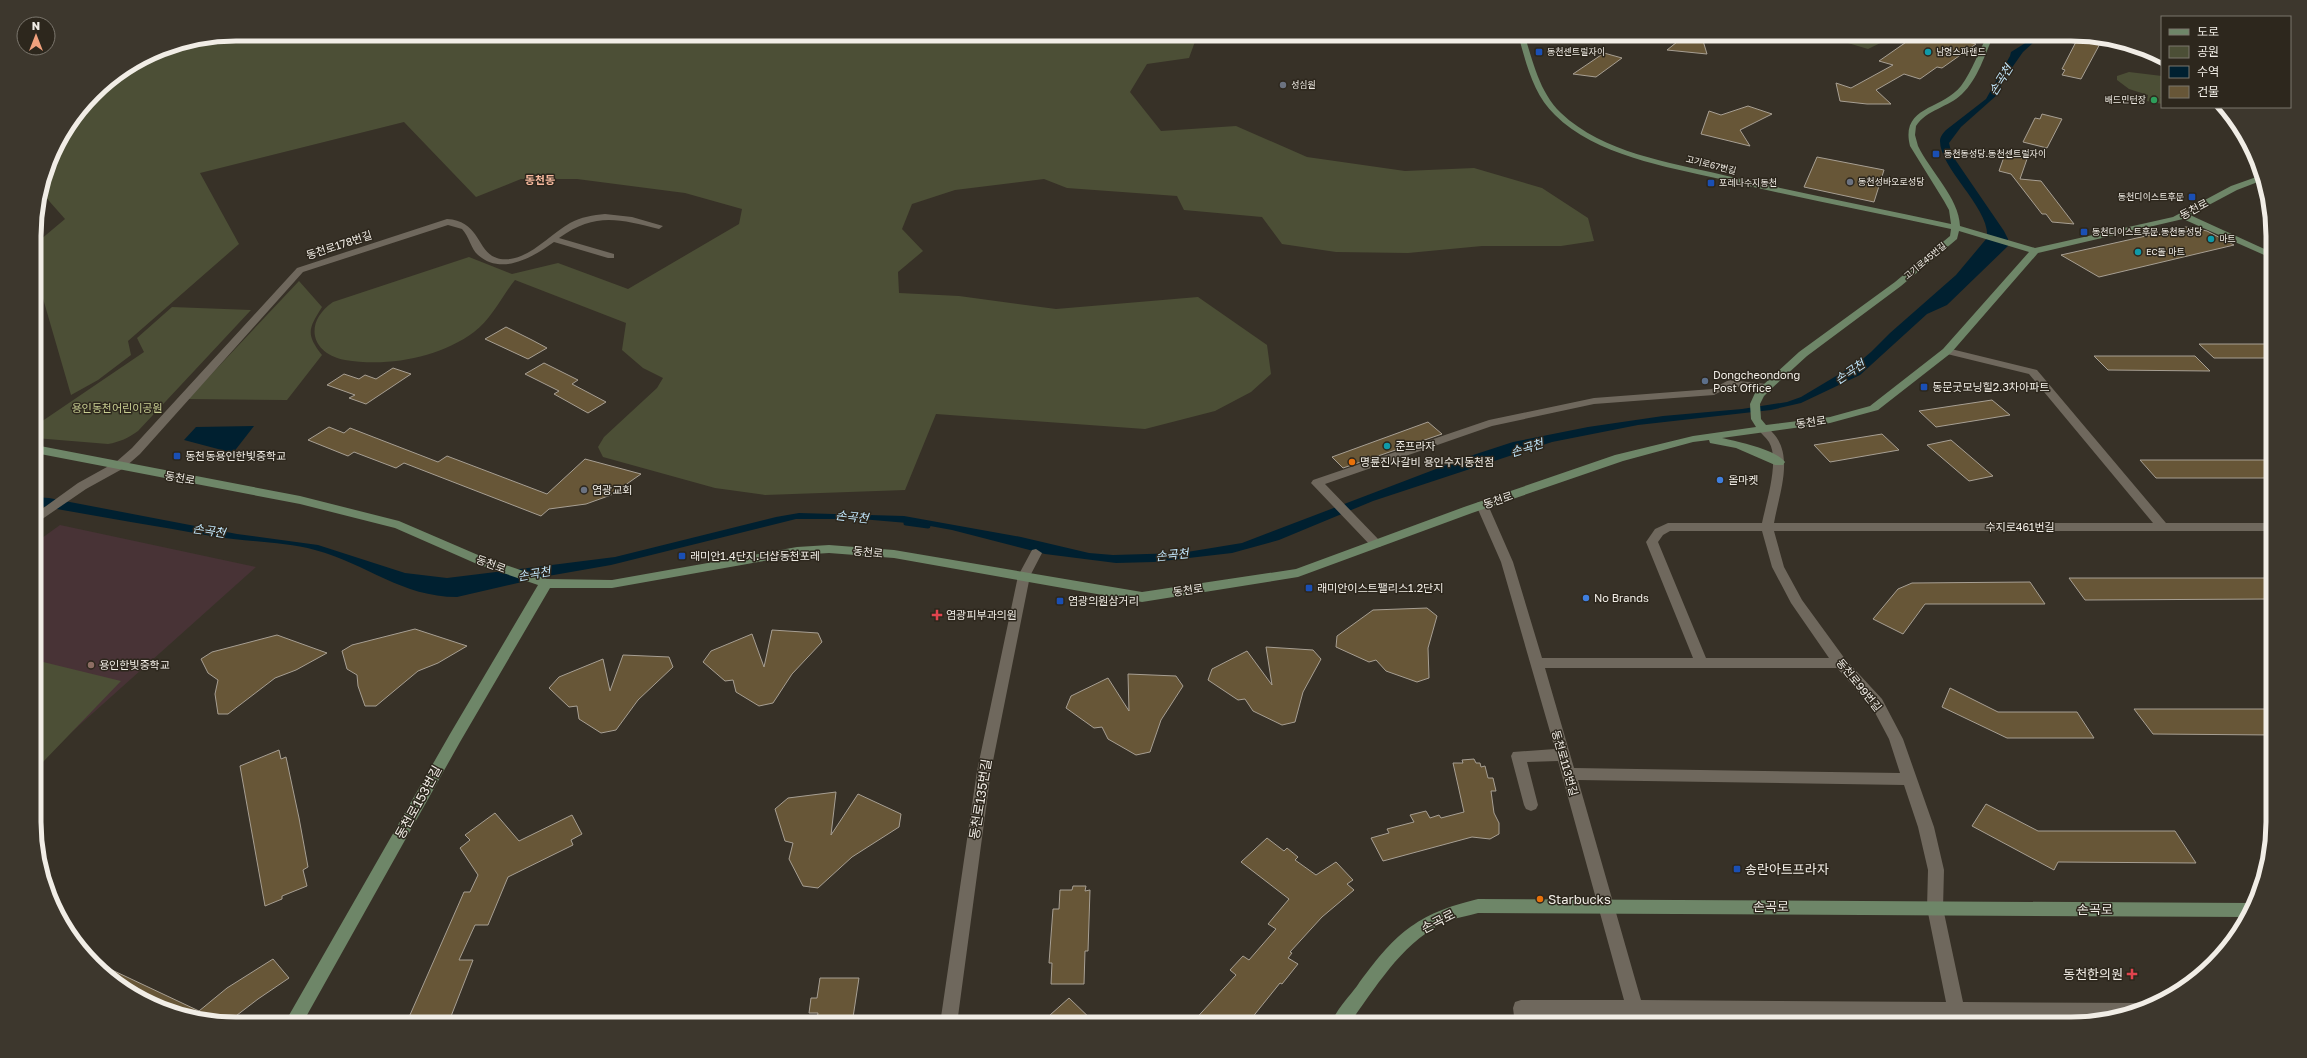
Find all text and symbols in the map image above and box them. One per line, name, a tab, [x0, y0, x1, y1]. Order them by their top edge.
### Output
north arrow	[16, 16, 56, 56]
legend	[2161, 16, 2291, 108]
text: N	[32, 19, 40, 32]
text: 도로	[2197, 24, 2219, 39]
text: 공원	[2197, 44, 2219, 59]
place label: 동천센트럴자이	[1547, 46, 1605, 57]
place label: 남영스파랜드	[1936, 46, 1986, 57]
marker: 동천센트럴자이	[1534, 47, 1544, 57]
marker: 남영스파랜드	[1923, 47, 1933, 57]
water label: 손곡천	[1985, 60, 2017, 98]
text: 수역	[2197, 64, 2219, 79]
place label: 성심원	[1291, 79, 1316, 90]
marker: 성심원	[1278, 80, 1288, 90]
text: 건물	[2197, 84, 2219, 99]
place label: 배드민턴장	[2105, 94, 2146, 105]
marker: 배드민턴장	[2149, 95, 2159, 105]
place label: 동천동성당.동천센트럴자이	[1944, 148, 2046, 159]
marker: 동천동성당.동천센트럴자이	[1931, 149, 1941, 159]
street label: 고기로67번길	[1685, 153, 1737, 176]
district label: 동천동	[525, 173, 555, 186]
place label: 동천성바오로성당	[1858, 176, 1925, 187]
place label: 포레나수지동천	[1719, 177, 1777, 188]
marker: 동천성바오로성당	[1845, 177, 1855, 187]
marker: 포레나수지동천	[1706, 178, 1716, 188]
place label: 동천디이스트후문	[2118, 191, 2184, 202]
marker: 동천디이스트후문	[2187, 192, 2197, 202]
street label: 동천로	[2177, 196, 2210, 221]
place label: 동천디이스트후문.동천동성당	[2092, 226, 2203, 237]
marker: 동천디이스트후문.동천동성당	[2079, 227, 2089, 237]
street label: 동천로178번길	[304, 228, 373, 261]
place label: 마트	[2219, 233, 2236, 244]
marker: 마트	[2206, 234, 2216, 244]
street label: 고기로45번길	[1901, 240, 1948, 282]
place label: EC돌 마트	[2146, 246, 2185, 257]
marker: EC돌 마트	[2133, 247, 2143, 257]
water label: 손곡천	[1832, 355, 1869, 387]
place label: Dongcheondong Post Office	[1713, 368, 1800, 394]
marker: Dongcheondong Post Office	[1700, 376, 1710, 386]
place label: 동문굿모닝힐2.3차아파트	[1932, 380, 2049, 393]
marker: 동문굿모닝힐2.3차아파트	[1919, 382, 1929, 392]
park label: 용인동천어린이공원	[71, 401, 163, 414]
street label: 동천로	[1795, 413, 1827, 430]
water label: 손곡천	[1509, 435, 1547, 460]
place label: 준프라자	[1395, 439, 1435, 452]
marker: 준프라자	[1382, 441, 1392, 451]
place label: 동천동용인한빛중학교	[185, 449, 286, 462]
marker: 동천동용인한빛중학교	[172, 451, 182, 461]
place label: 명륜진사갈비 용인수지동천점	[1360, 455, 1494, 468]
marker: 명륜진사갈비 용인수지동천점	[1347, 457, 1357, 467]
street label: 동천로	[164, 468, 196, 487]
place label: 올마켓	[1728, 473, 1758, 486]
marker: 올마켓	[1715, 475, 1725, 485]
place label: 염광교회	[592, 483, 632, 496]
marker: 염광교회	[579, 485, 589, 495]
street label: 동천로	[1481, 488, 1514, 511]
water label: 손곡천	[835, 507, 871, 526]
street label: 수지로461번길	[1985, 520, 2055, 533]
water label: 손곡천	[192, 521, 229, 541]
street label: 동천로	[852, 543, 884, 560]
water label: 손곡천	[1155, 545, 1191, 564]
place label: 래미안1.4단지.더샵동천포레	[690, 549, 820, 562]
marker: 래미안1.4단지.더샵동천포레	[677, 551, 687, 561]
street label: 동천로	[475, 552, 508, 575]
water label: 손곡천	[516, 563, 553, 584]
street label: 동천로	[1172, 581, 1204, 598]
place label: 래미안이스트팰리스1.2단지	[1317, 581, 1443, 594]
marker: 래미안이스트팰리스1.2단지	[1304, 583, 1314, 593]
place label: No Brands	[1594, 591, 1649, 604]
marker: No Brands	[1581, 593, 1591, 603]
place label: 염광의원삼거리	[1068, 594, 1139, 607]
marker: 염광의원삼거리	[1055, 596, 1065, 606]
place label: 염광피부과의원	[946, 608, 1017, 621]
marker: 염광피부과의원	[931, 609, 943, 621]
street label: 동천로99번길	[1834, 656, 1885, 714]
place label: 용인한빛중학교	[99, 658, 170, 671]
marker: 용인한빛중학교	[86, 660, 96, 670]
street label: 동천로113번길	[1550, 729, 1581, 797]
street label: 동천로135번길	[966, 758, 994, 840]
street label: 동천로153번길	[391, 763, 445, 841]
place label: 송란아트프라자	[1745, 861, 1829, 877]
marker: 송란아트프라자	[1732, 864, 1742, 874]
place label: Starbucks	[1548, 891, 1611, 907]
marker: Starbucks	[1535, 894, 1545, 904]
street label: 손곡로	[1753, 898, 1789, 914]
street label: 손곡로	[2077, 901, 2113, 917]
street label: 손곡로	[1418, 906, 1458, 936]
place label: 동천한의원	[2063, 966, 2123, 982]
marker: 동천한의원	[2126, 968, 2138, 980]

